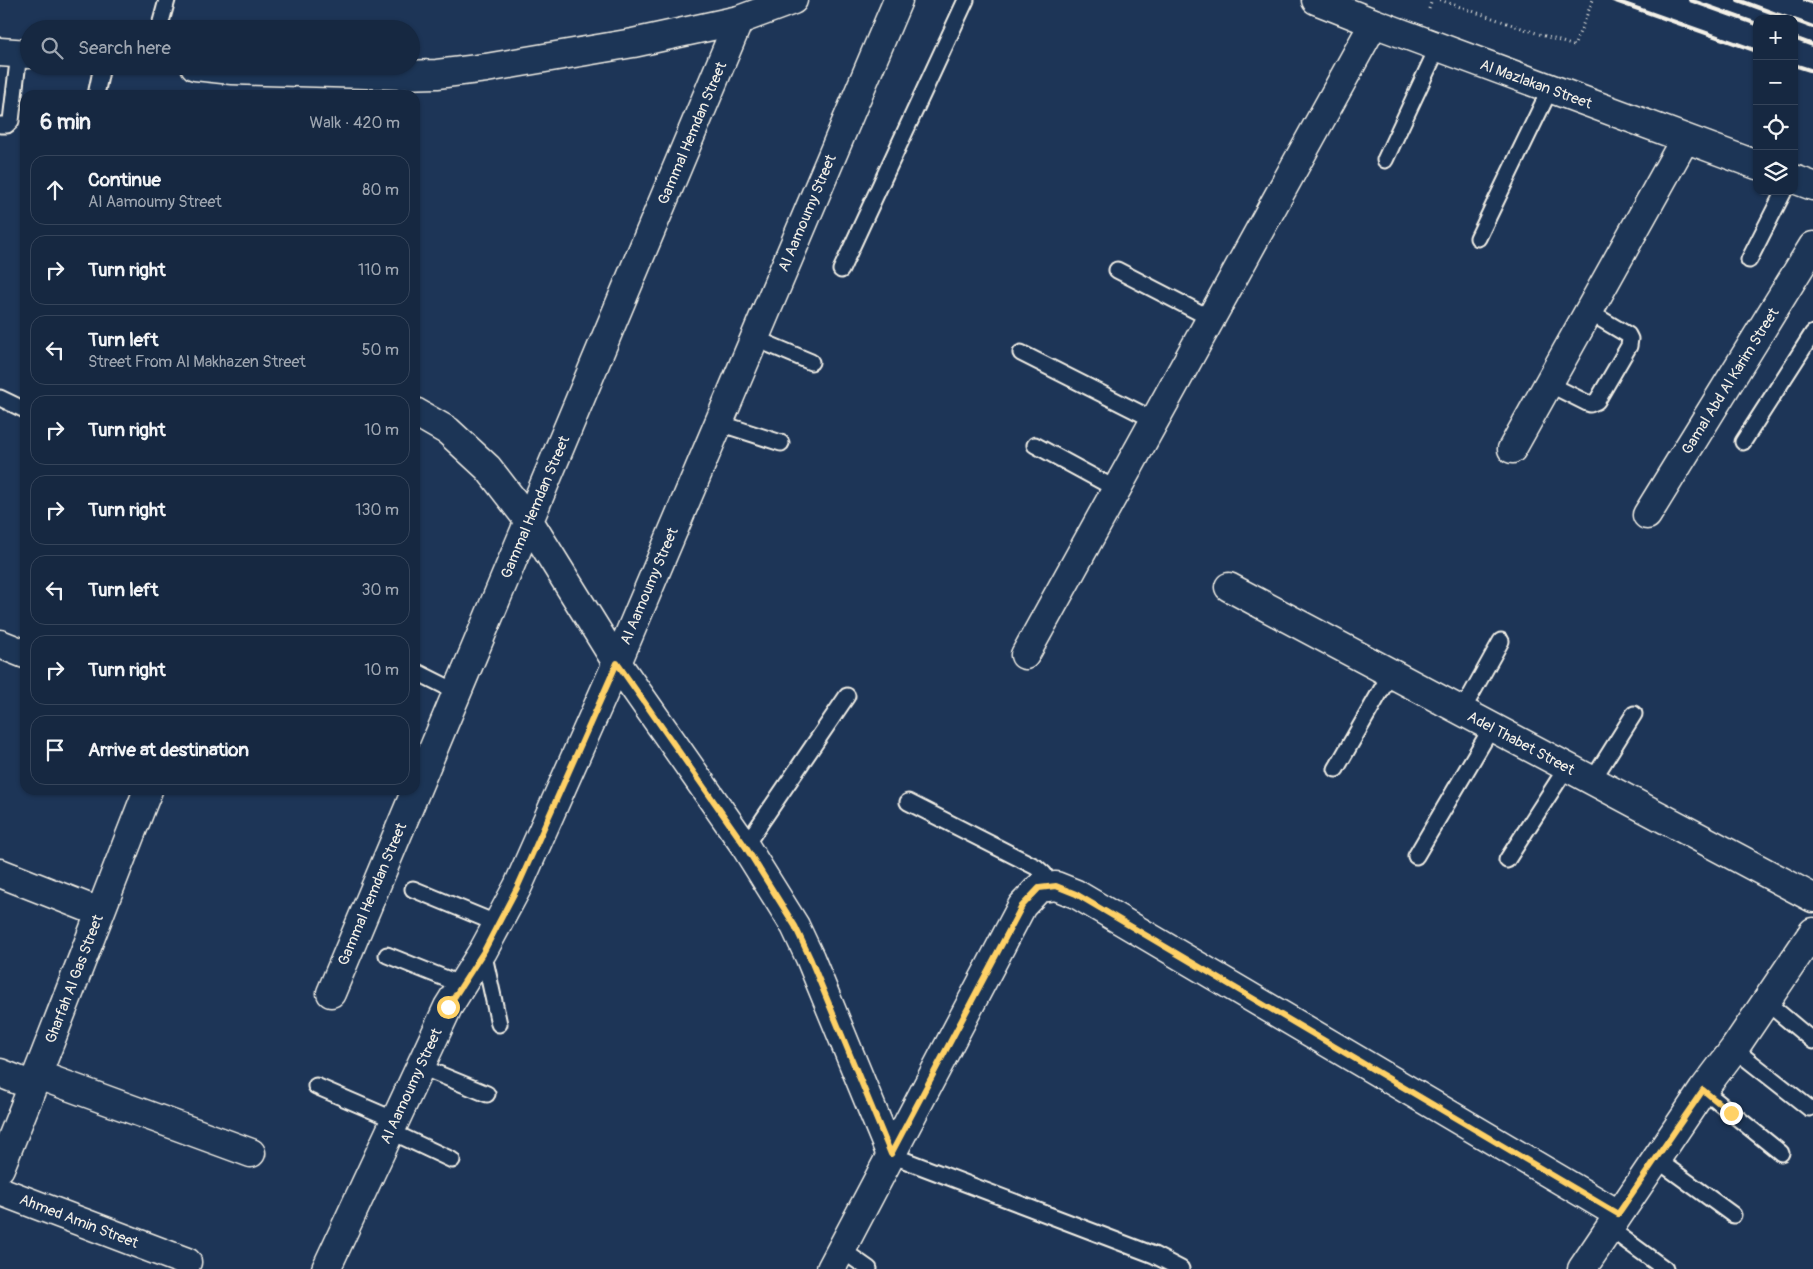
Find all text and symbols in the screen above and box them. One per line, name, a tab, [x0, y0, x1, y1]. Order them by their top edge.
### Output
map controls	[1753, 15, 1798, 195]
button: +	[1753, 15, 1798, 60]
search box	[20, 20, 420, 75]
icon: search	[38, 34, 66, 62]
text: Search here	[78, 36, 171, 60]
street label: Al Mazlakan Street	[1477, 55, 1595, 114]
street label: Gammal Hemdan Street	[654, 58, 731, 207]
button: −	[1753, 60, 1798, 105]
button: locate	[1753, 105, 1798, 150]
text: 6 min	[40, 109, 91, 136]
text: Walk · 420 m	[309, 113, 400, 133]
button: layers	[1753, 150, 1798, 195]
street label: Al Aamoumy Street	[774, 151, 841, 275]
text: Continue	[88, 168, 161, 192]
icon: ahead	[41, 176, 69, 204]
text: 80 m	[362, 180, 399, 200]
text: Al Aamoumy Street	[88, 192, 222, 212]
icon: right	[41, 256, 69, 284]
text: Turn right	[88, 258, 166, 282]
text: 110 m	[358, 260, 399, 280]
street label: Gamal Abd Al Karim Street	[1678, 304, 1784, 458]
text: Turn left	[88, 328, 158, 352]
icon: left	[41, 336, 69, 364]
text: 50 m	[362, 340, 399, 360]
text: Street From Al Makhazen Street	[88, 352, 306, 372]
icon: right	[41, 416, 69, 444]
text: Turn right	[88, 418, 166, 442]
text: 10 m	[364, 420, 399, 440]
street label: Gammal Hemdan Street	[497, 432, 574, 581]
icon: right	[41, 496, 69, 524]
text: Turn right	[88, 498, 166, 522]
text: 130 m	[355, 500, 399, 520]
street label: Al Aamoumy Street	[616, 524, 683, 648]
icon: left	[41, 576, 69, 604]
text: Turn left	[88, 578, 158, 602]
text: 30 m	[361, 580, 399, 600]
icon: right	[41, 656, 69, 684]
text: Turn right	[88, 658, 166, 682]
text: 10 m	[364, 660, 399, 680]
street label: Adel Thabet Street	[1464, 707, 1578, 780]
icon: arrive	[41, 736, 69, 764]
text: Arrive at destination	[88, 738, 249, 762]
street label: Gammal Hemdan Street	[334, 819, 411, 968]
street label: Gharfah Al Gas Street	[41, 911, 108, 1046]
route start	[437, 996, 460, 1019]
street label: Al Aamoumy Street	[376, 1025, 447, 1147]
route end	[1720, 1102, 1743, 1125]
street label: Ahmed Amin Street	[17, 1190, 142, 1253]

